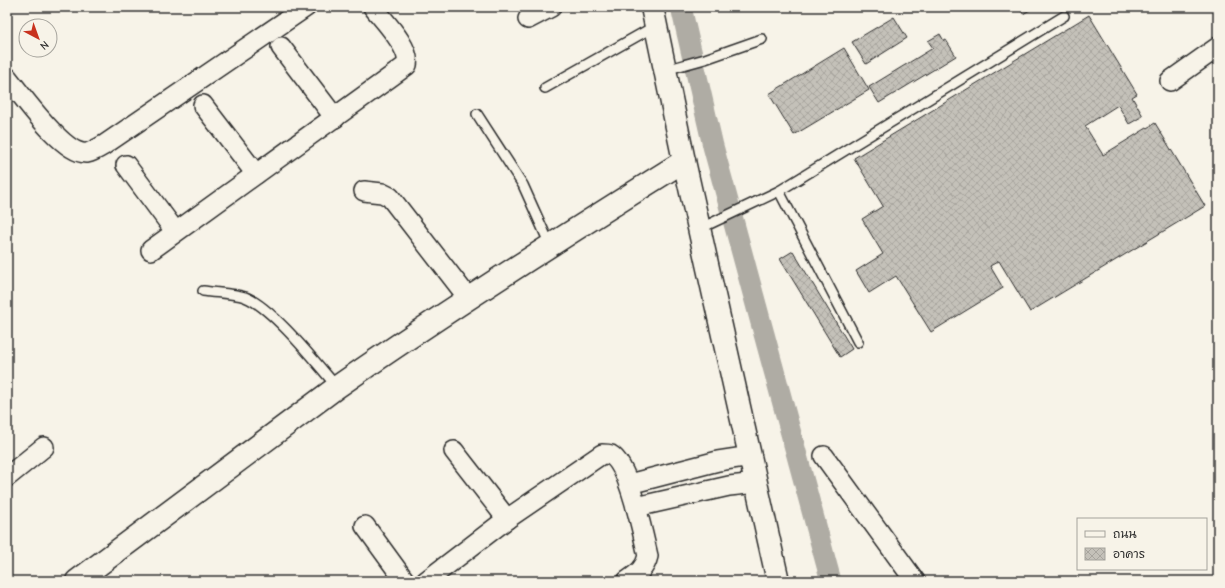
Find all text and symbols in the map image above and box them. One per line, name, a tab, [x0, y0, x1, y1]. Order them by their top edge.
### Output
north arrow	[18, 18, 58, 58]
text: N	[37, 38, 51, 52]
legend	[1077, 518, 1207, 570]
text: ถนน	[1113, 527, 1137, 541]
text: อาคาร	[1113, 547, 1145, 561]

